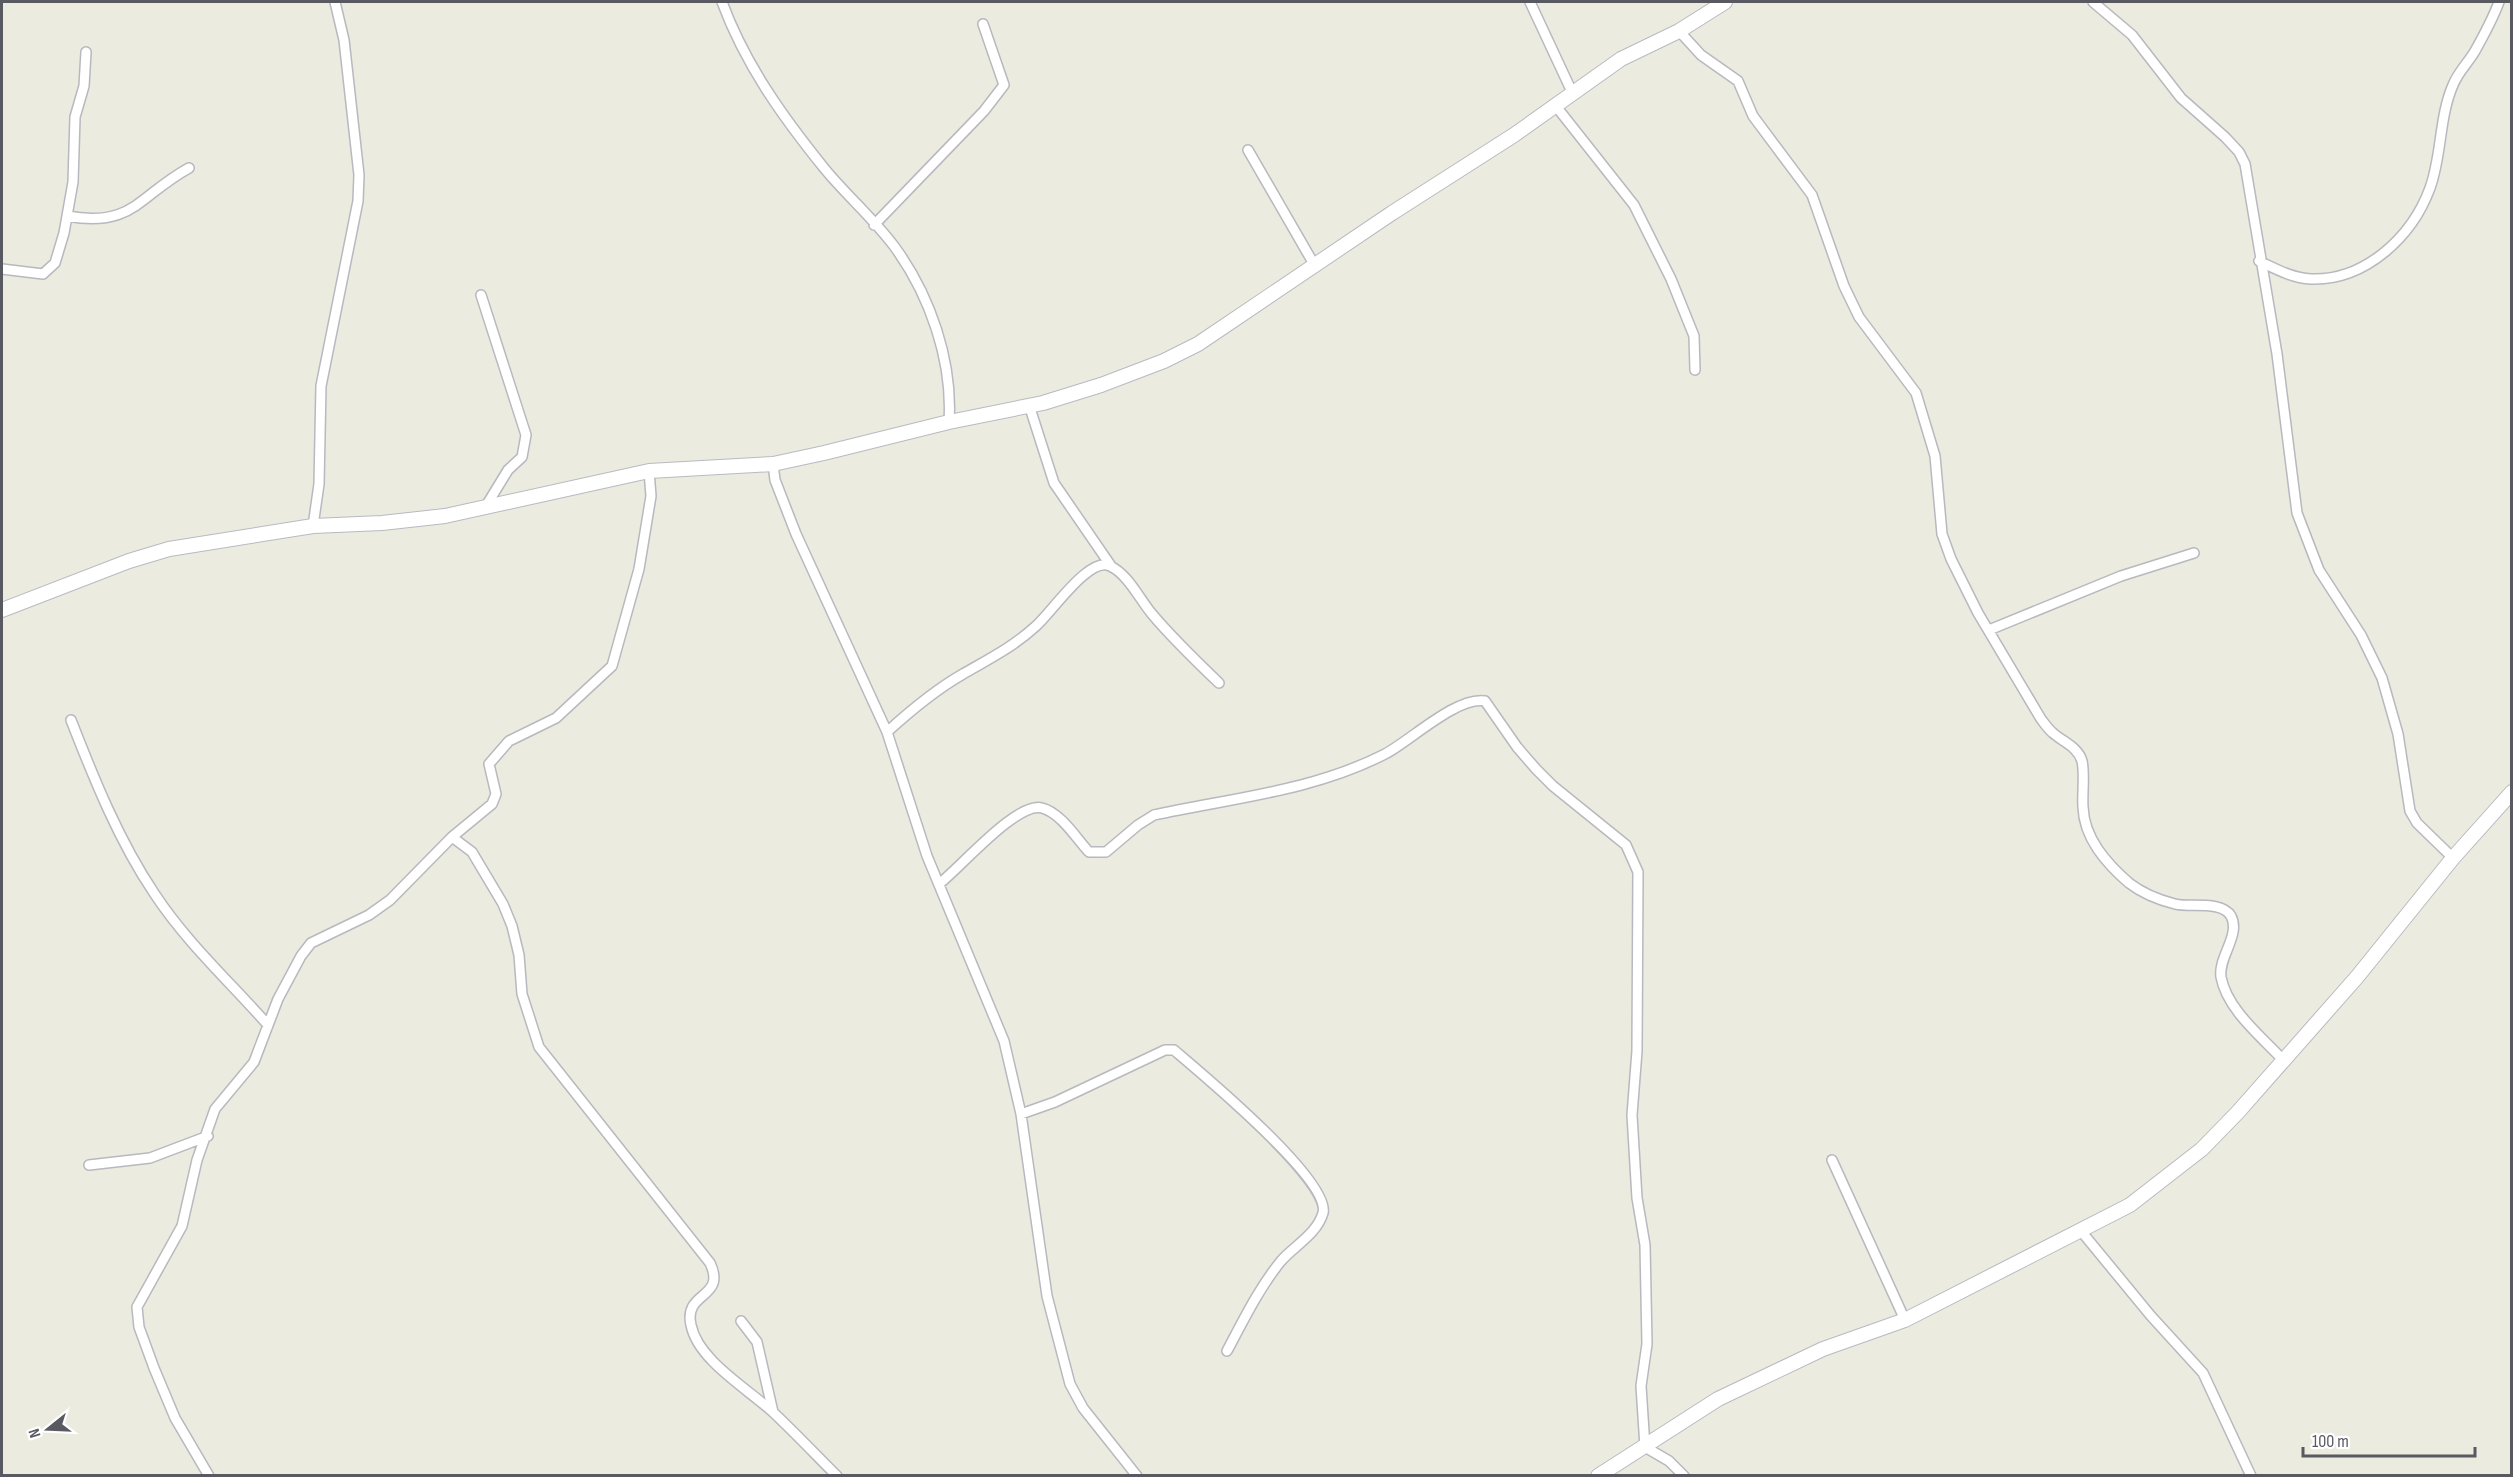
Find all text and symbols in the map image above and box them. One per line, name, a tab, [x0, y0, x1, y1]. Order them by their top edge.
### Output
north arrow	[18, 1399, 78, 1459]
scale bar	[2303, 1420, 2476, 1458]
text: N	[25, 1426, 46, 1440]
text: 100 m	[2312, 1431, 2349, 1452]

